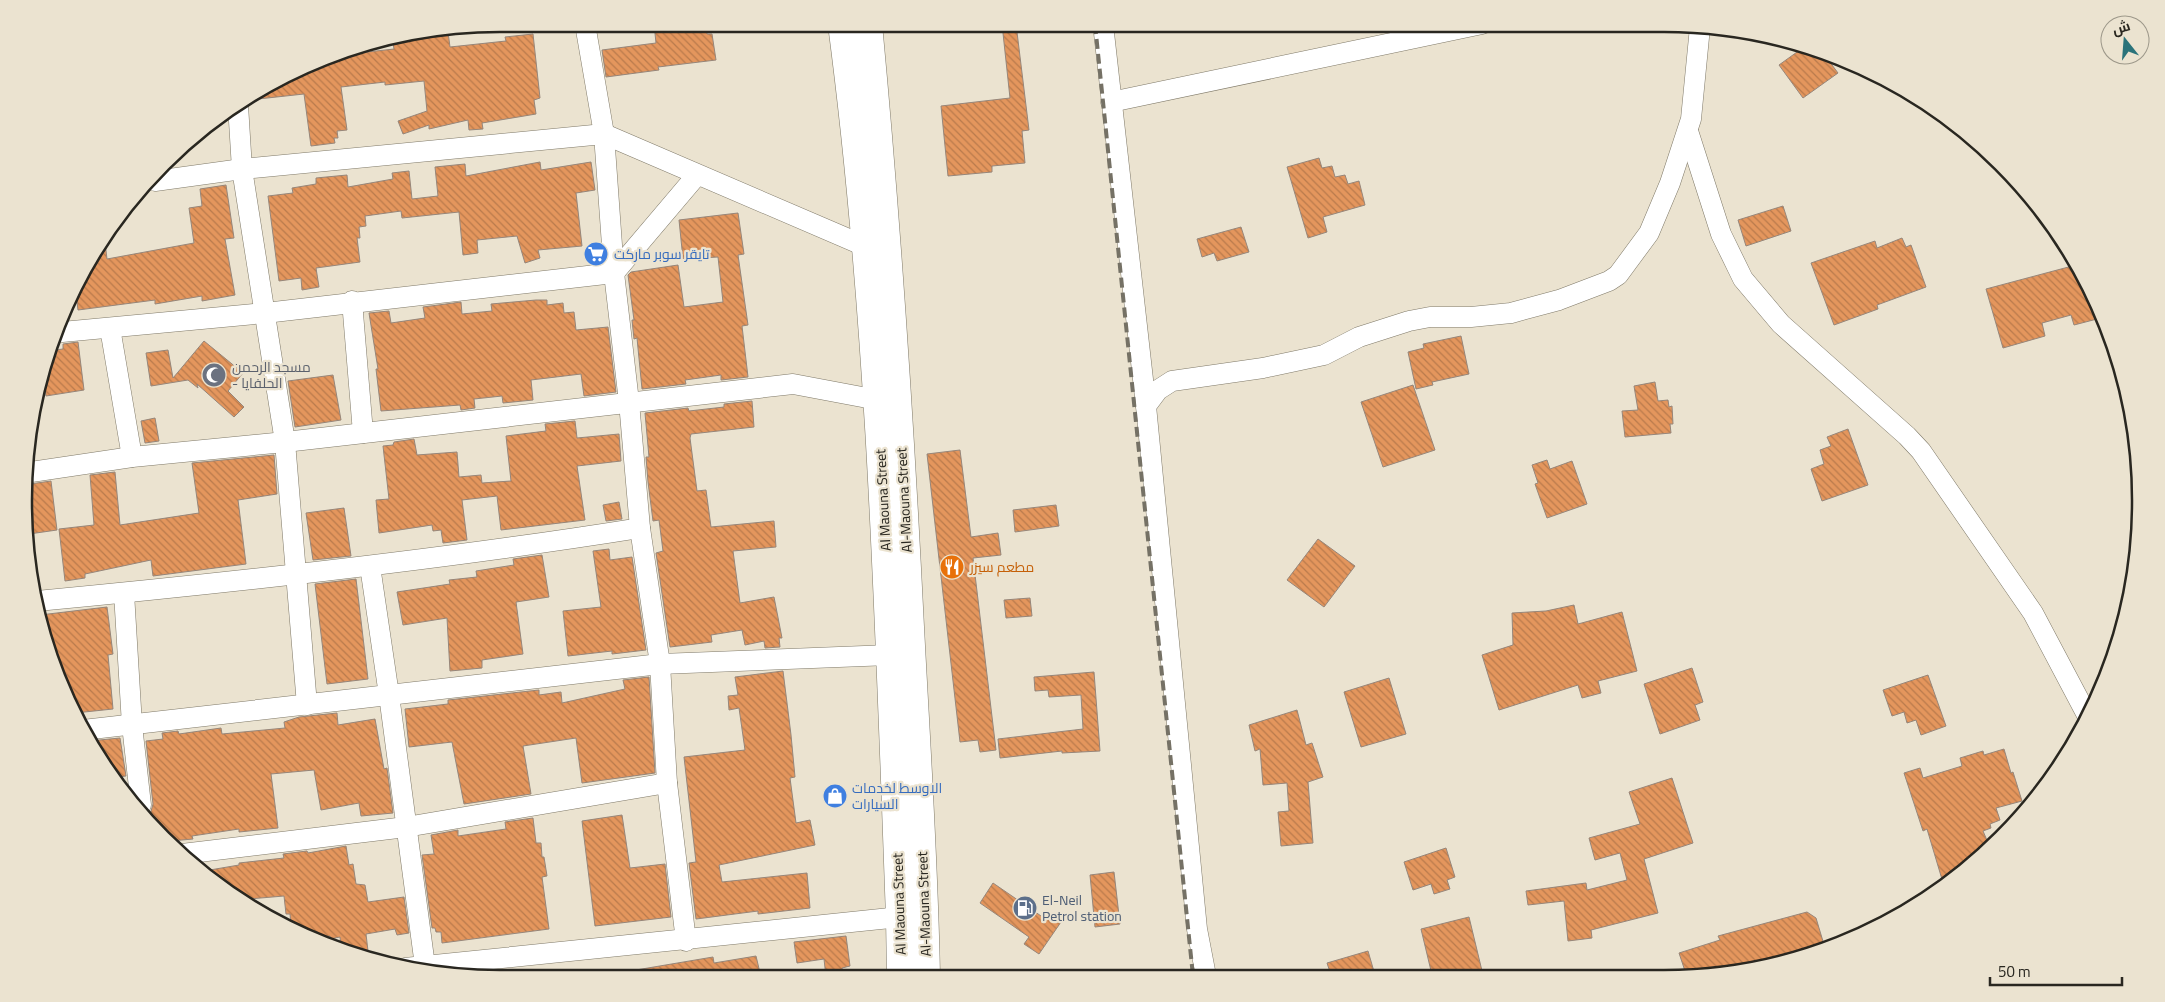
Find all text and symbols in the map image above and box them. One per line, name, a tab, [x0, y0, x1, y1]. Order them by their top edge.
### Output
text: ش	[2109, 13, 2134, 43]
north arrow	[2100, 15, 2150, 65]
supermarket icon: تايقر سوبر ماركت	[583, 241, 609, 267]
place label: تايقر سوبر ماركت	[614, 241, 710, 267]
place label: مسجد الرحمن - الحلفايا	[232, 354, 311, 396]
mosque icon: مسجد الرحمن - الحلفايا	[201, 362, 227, 388]
street label: Al-Maouna Street	[888, 447, 920, 553]
street label: Al Maouna Street	[867, 448, 899, 552]
restaurant icon: مطعم سيزر	[939, 554, 965, 580]
place label: مطعم سيزر	[969, 554, 1034, 580]
place label: الاوسط لخدمات السيارات	[852, 775, 942, 817]
shop icon: الاوسط لخدمات السيارات	[822, 783, 848, 809]
street label: Al-Maouna Street	[909, 851, 939, 957]
street label: Al Maouna Street	[884, 852, 914, 955]
place label: El-Neil Petrol station	[1042, 887, 1122, 929]
fuel station icon: El-Neil Petrol station	[1012, 895, 1038, 921]
scale bar	[1990, 954, 2122, 986]
text: 50 m	[1998, 957, 2031, 986]

